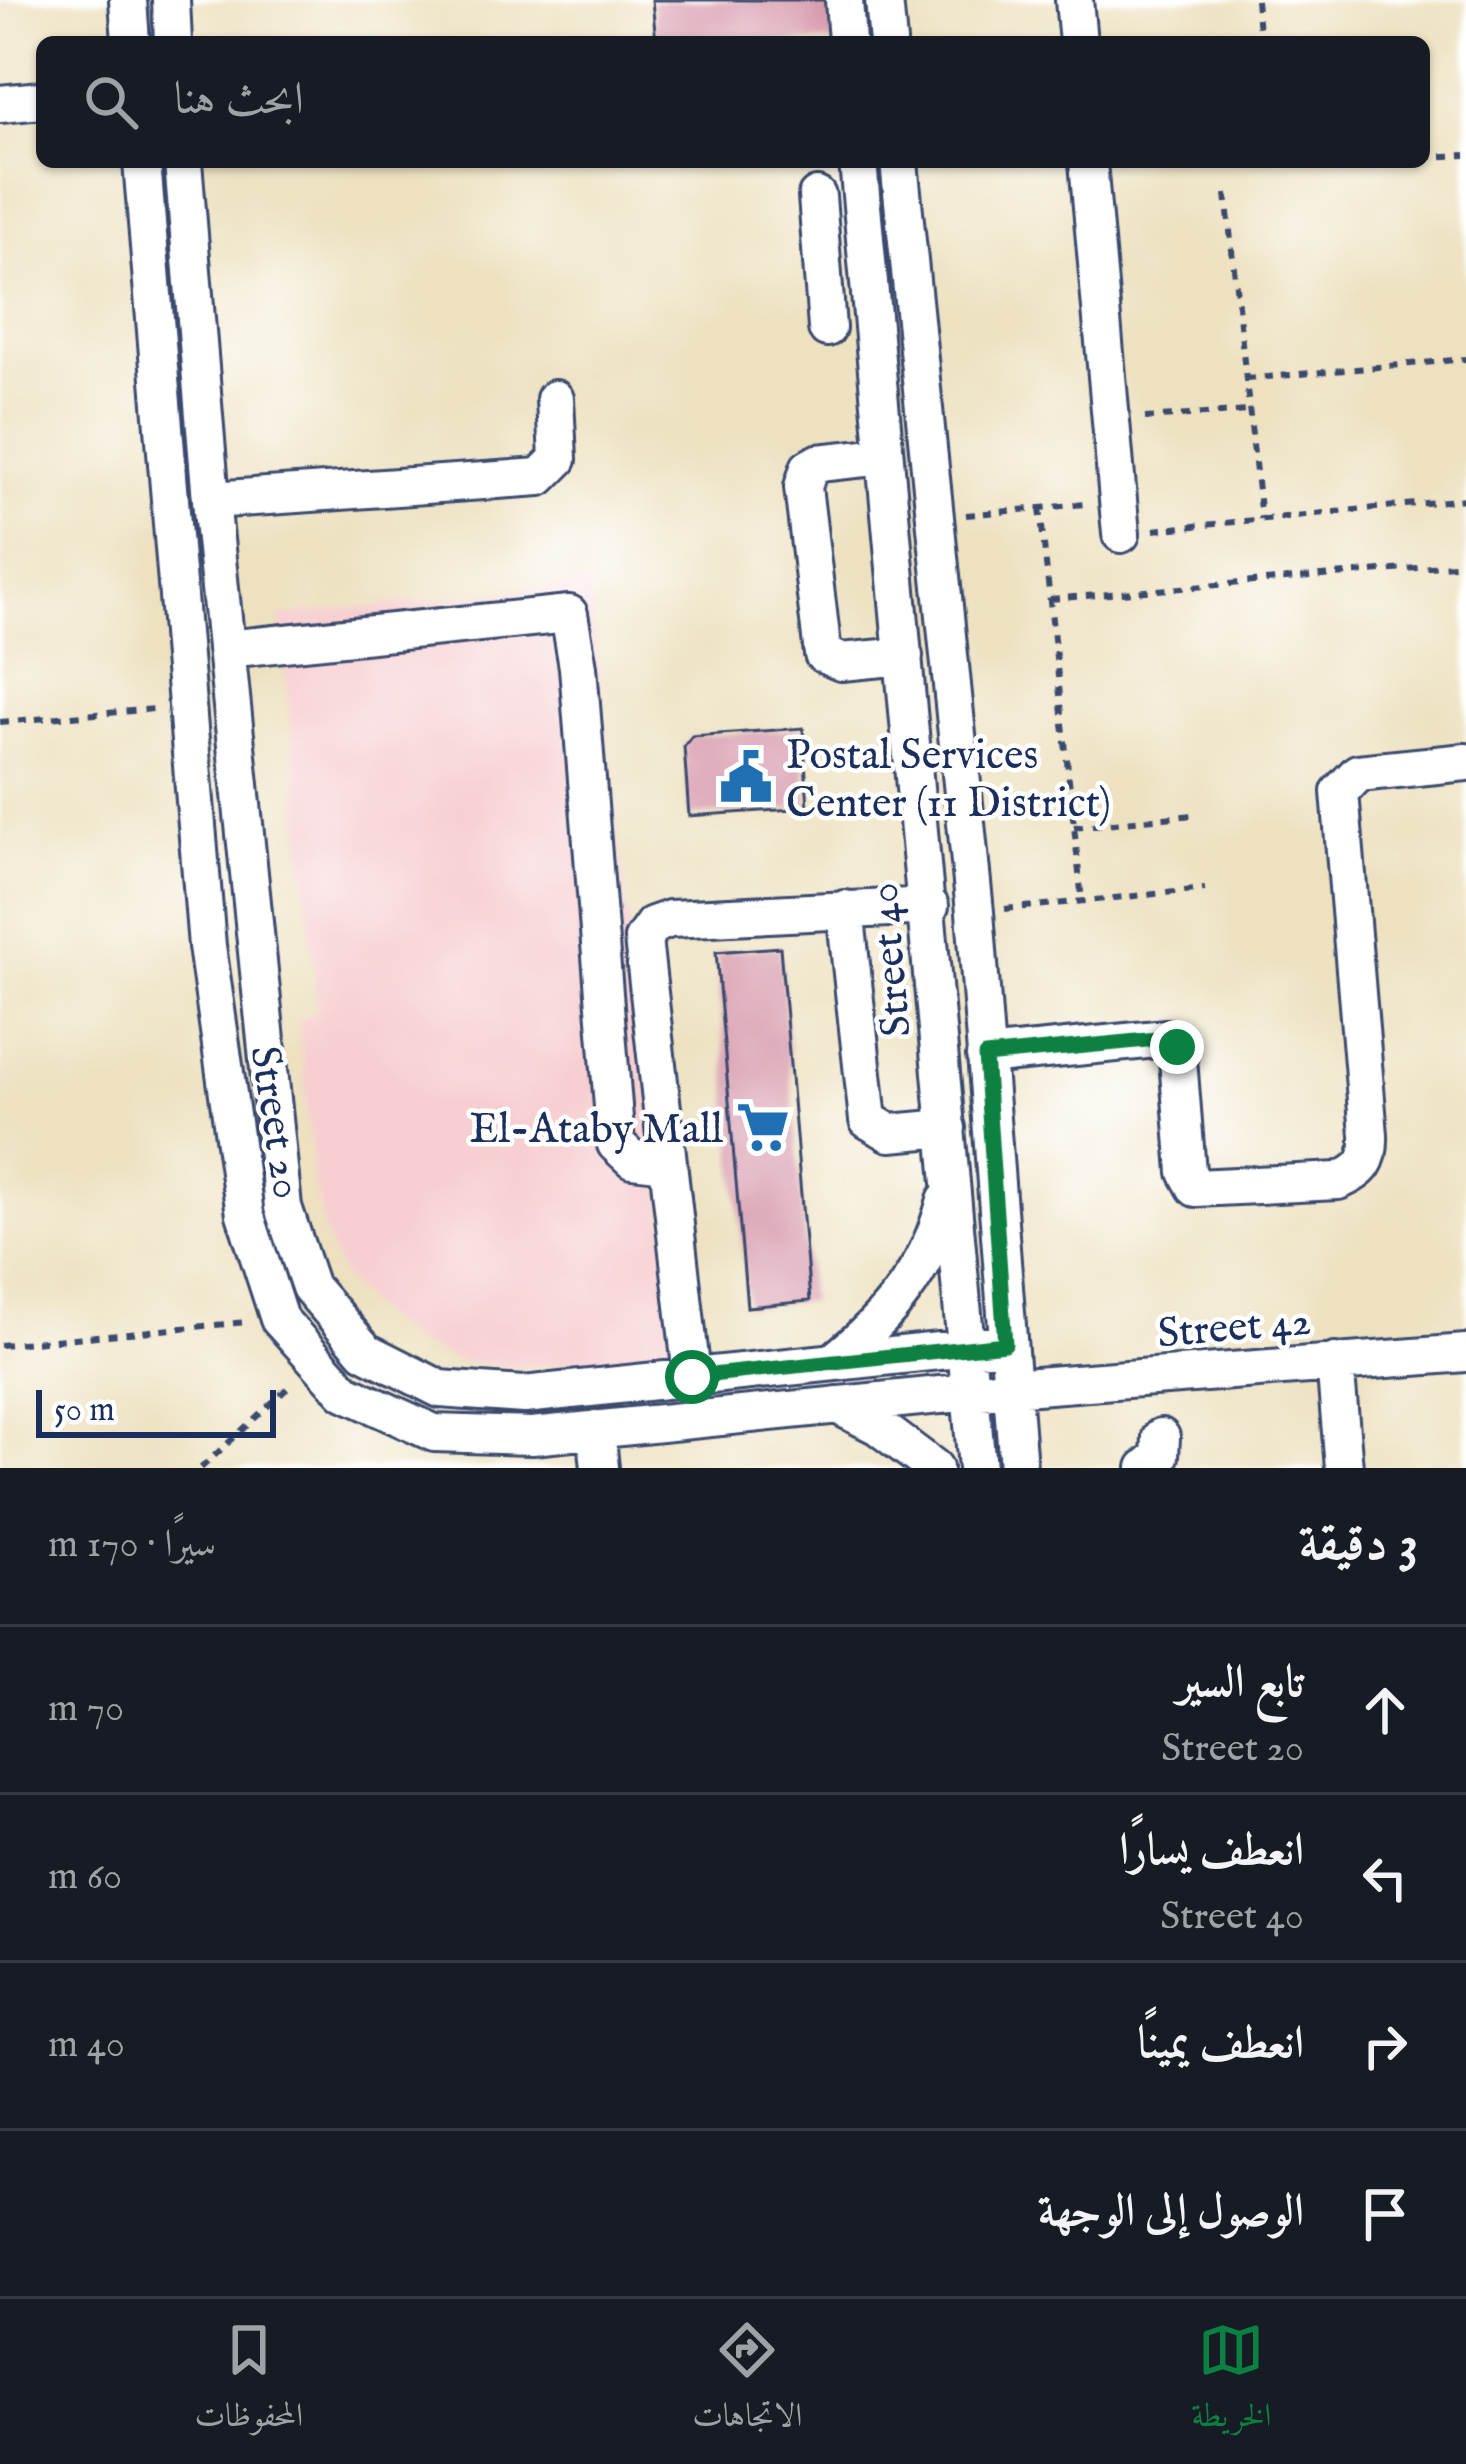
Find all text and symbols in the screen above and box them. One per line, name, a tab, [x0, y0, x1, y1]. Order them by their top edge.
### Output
search box	[36, 36, 1430, 168]
icon: search	[78, 69, 144, 135]
text: ابحث هنا	[174, 72, 304, 129]
place label: Postal Services Center (11 District)	[786, 730, 1111, 831]
public building icon: Postal Services Center (11 District)	[717, 748, 775, 806]
street label: Street 40	[858, 880, 925, 1039]
route end	[1150, 1020, 1204, 1074]
street label: Street 20	[236, 1042, 313, 1203]
supermarket icon: El-Ataby Mall	[734, 1098, 792, 1156]
place label: El-Ataby Mall	[469, 1104, 723, 1157]
street label: Street 42	[1155, 1295, 1313, 1362]
route start	[665, 1350, 719, 1404]
scale bar	[36, 1384, 276, 1437]
text: 50 m	[54, 1390, 115, 1432]
text: 3 دقيقة	[1299, 1513, 1418, 1578]
text: سيرًا · 170 m	[48, 1521, 216, 1570]
text: تابع السير	[1177, 1655, 1304, 1712]
icon: ahead	[1352, 1677, 1418, 1743]
text: 70 m	[48, 1685, 124, 1734]
text: Street 20	[1161, 1725, 1304, 1774]
text: انعطف يسارًا	[1119, 1823, 1304, 1880]
icon: left	[1352, 1845, 1418, 1911]
text: 60 m	[48, 1853, 122, 1902]
text: Street 40	[1160, 1893, 1304, 1942]
icon: right	[1352, 2013, 1418, 2079]
text: انعطف يمينًا	[1137, 2016, 1304, 2073]
text: 40 m	[48, 2021, 125, 2070]
icon: arrive	[1352, 2181, 1418, 2247]
text: الوصول إلى الوجهة	[1038, 2184, 1304, 2241]
tab: المحفوظات	[194, 2317, 303, 2447]
tab: الاتجاهات	[692, 2317, 802, 2447]
tab: الخريطة	[1191, 2317, 1272, 2447]

